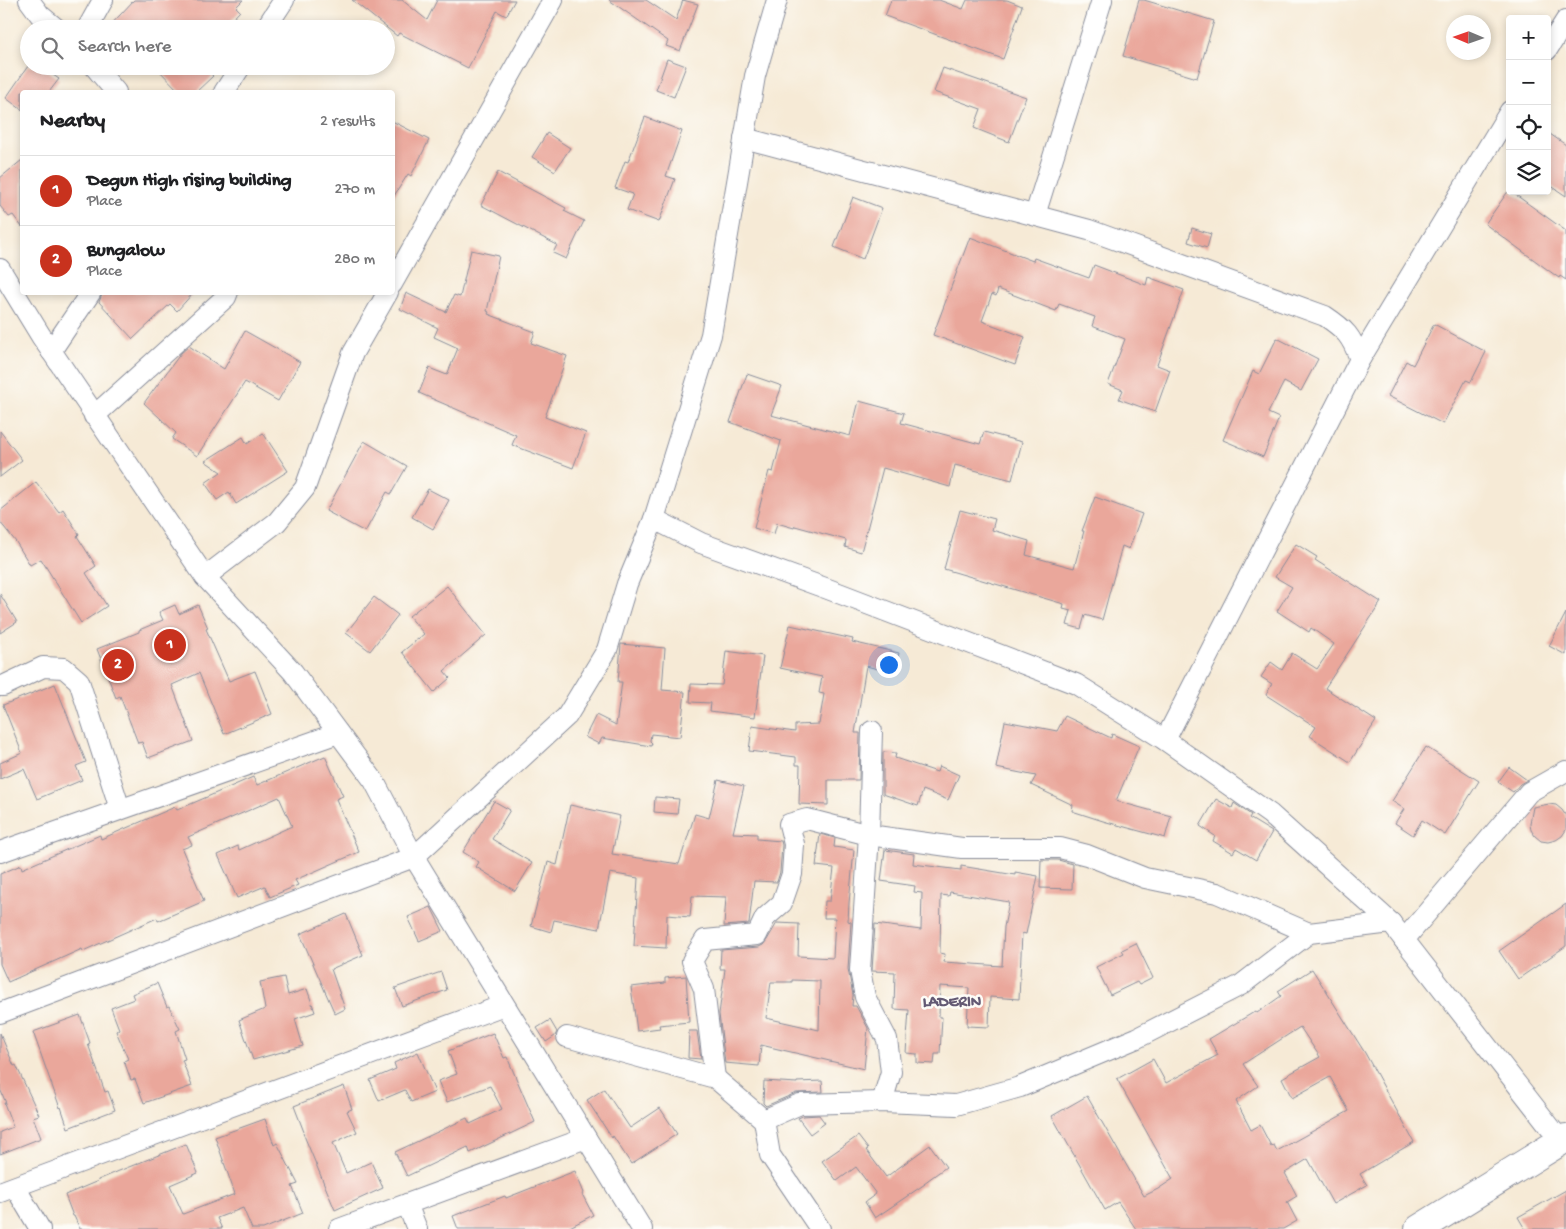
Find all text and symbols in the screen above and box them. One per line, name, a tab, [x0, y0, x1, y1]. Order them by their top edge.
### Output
north arrow	[1446, 15, 1491, 60]
map controls	[1506, 15, 1551, 195]
button: +	[1506, 15, 1551, 60]
search box	[20, 20, 395, 75]
icon: search	[38, 34, 66, 62]
text: Search here	[78, 36, 172, 59]
button: −	[1506, 60, 1551, 105]
button: locate	[1506, 105, 1551, 150]
text: Nearby	[40, 110, 105, 135]
text: 2 results	[320, 113, 375, 132]
button: layers	[1506, 150, 1551, 195]
text: Degun High rising building	[87, 170, 292, 193]
text: 1	[53, 181, 59, 200]
text: 270 m	[335, 181, 375, 200]
text: Place	[87, 193, 122, 212]
text: Bungalow	[87, 240, 165, 263]
text: 2	[52, 251, 60, 270]
text: 280 m	[334, 251, 375, 270]
text: Place	[87, 263, 122, 282]
pin: 1	[154, 626, 186, 664]
pin: 2	[102, 646, 134, 684]
your location	[876, 652, 902, 678]
district label: LADERIN	[923, 994, 982, 1013]

